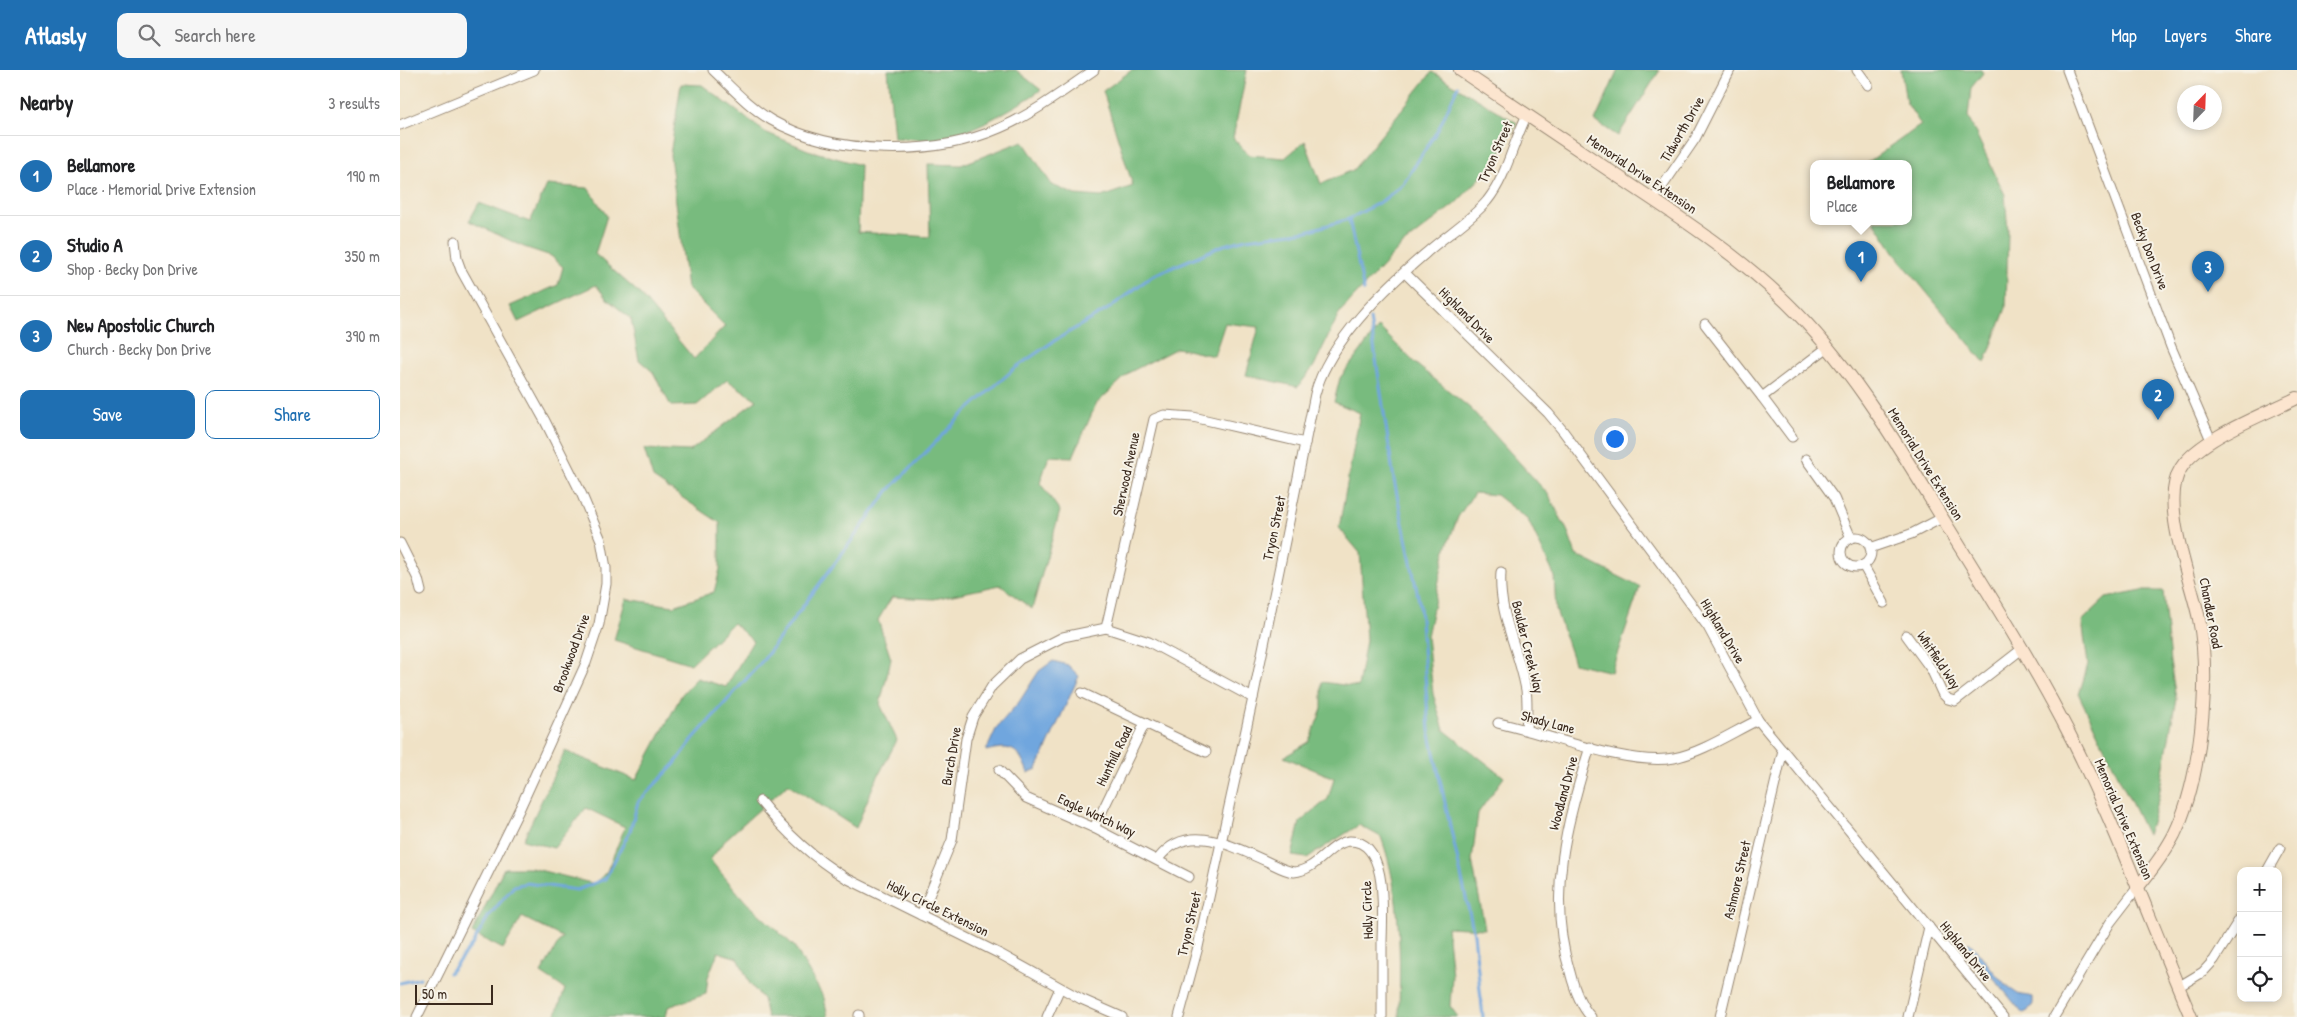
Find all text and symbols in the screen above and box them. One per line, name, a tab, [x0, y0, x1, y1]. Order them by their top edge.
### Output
search box	[117, 13, 467, 58]
text: Atlasly	[25, 19, 87, 51]
icon: search	[135, 21, 163, 49]
text: Search here	[175, 22, 256, 48]
text: Map	[2111, 23, 2137, 48]
text: Layers	[2165, 23, 2207, 48]
text: Share	[2235, 23, 2272, 48]
north arrow	[2177, 85, 2222, 130]
text: Nearby	[20, 88, 73, 117]
text: 3 results	[328, 92, 380, 114]
street label: Tidworth Drive	[1655, 92, 1708, 165]
street label: Tryon Street	[1473, 118, 1518, 186]
street label: Memorial Drive Extension	[1583, 130, 1701, 218]
text: Bellamore	[67, 152, 135, 178]
popup	[1810, 160, 1912, 225]
text: 1	[33, 165, 39, 187]
text: 190 m	[347, 165, 380, 187]
text: Bellamore	[1827, 169, 1895, 195]
text: Place · Memorial Drive Extension	[67, 178, 256, 200]
text: Place	[1827, 195, 1858, 217]
street label: Becky Don Drive	[2126, 209, 2174, 293]
text: Studio A	[67, 232, 123, 258]
pin: 1	[1845, 241, 1877, 282]
text: 2	[32, 245, 40, 267]
text: 350 m	[344, 245, 380, 267]
pin: 3	[2192, 251, 2224, 292]
text: Shop · Becky Don Drive	[67, 258, 198, 280]
street label: Highland Drive	[1434, 282, 1500, 348]
text: New Apostolic Church	[67, 312, 214, 338]
text: 3	[32, 325, 40, 347]
text: 390 m	[345, 325, 380, 347]
text: Church · Becky Don Drive	[67, 338, 211, 360]
pin: 2	[2142, 379, 2174, 420]
button: Save	[20, 390, 195, 439]
button: Share	[205, 390, 380, 439]
street label: Memorial Drive Extension	[1884, 404, 1969, 524]
your location	[1602, 426, 1628, 452]
street label: Sherwood Avenue	[1107, 430, 1144, 518]
street label: Tryon Street	[1257, 494, 1291, 562]
street label: Chandler Road	[2195, 576, 2228, 650]
street label: Highland Drive	[1696, 595, 1750, 668]
street label: Boulder Creek Way	[1507, 598, 1549, 696]
street label: Brookwood Drive	[548, 610, 594, 695]
street label: Whitfield Way	[1912, 627, 1966, 693]
street label: Shady Lane	[1519, 705, 1578, 739]
street label: Hunthill Road	[1091, 722, 1136, 789]
street label: Burch Drive	[936, 725, 965, 787]
street label: Woodland Drive	[1544, 753, 1582, 832]
street label: Memorial Drive Extension	[2090, 756, 2158, 882]
street label: Eagle Watch Way	[1055, 788, 1139, 842]
street label: Ashmore Street	[1718, 839, 1755, 921]
map controls	[2237, 867, 2282, 1002]
button: +	[2237, 867, 2282, 912]
street label: Holly Circle Extension	[884, 875, 992, 941]
street label: Holly Circle	[1356, 880, 1378, 939]
street label: Tryon Street	[1172, 890, 1206, 958]
button: −	[2237, 912, 2282, 957]
street label: Highland Drive	[1935, 917, 1997, 986]
button: locate	[2237, 957, 2282, 1002]
scale bar	[415, 982, 492, 1005]
text: 50 m	[422, 984, 447, 1003]

